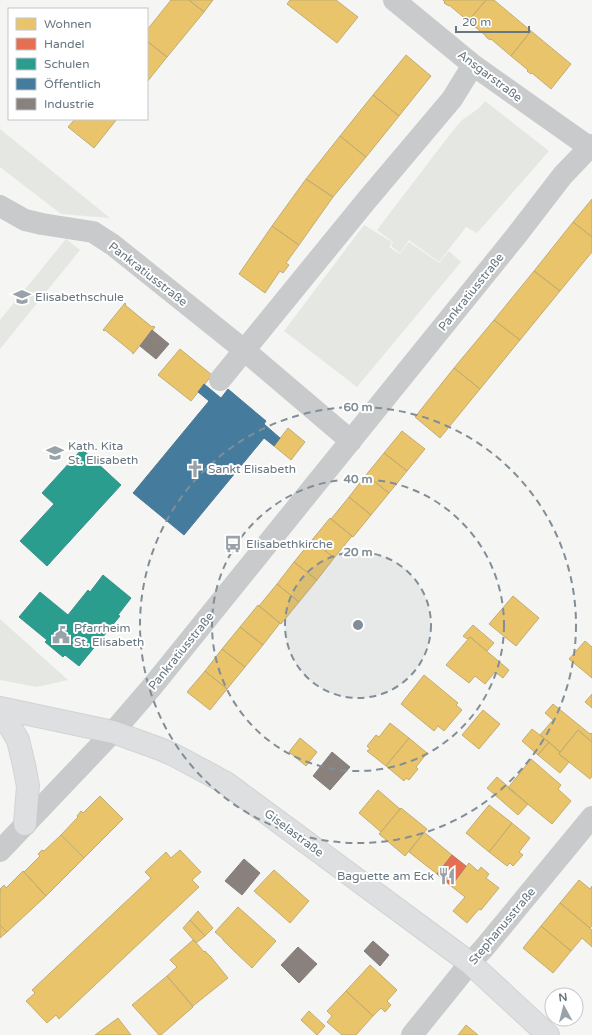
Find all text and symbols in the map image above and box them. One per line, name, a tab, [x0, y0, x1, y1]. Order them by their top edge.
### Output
legend	[8, 8, 148, 120]
scale bar	[456, 8, 529, 34]
text: 20 m	[462, 15, 491, 29]
text: Wohnen	[44, 17, 92, 31]
text: Handel	[44, 37, 84, 51]
street label: Ansgarstraße	[455, 47, 525, 105]
text: Schulen	[44, 57, 89, 71]
text: Öffentlich	[44, 77, 101, 91]
text: Industrie	[44, 97, 94, 111]
street label: Pankratiusstraße	[106, 239, 190, 309]
street label: Pankratiusstraße	[435, 250, 507, 334]
school or university icon: Elisabethschule	[12, 287, 32, 307]
place label: Elisabethschule	[35, 290, 124, 304]
text: 60 m	[343, 400, 373, 414]
place label: Kath. Kita St. Elisabeth	[68, 439, 138, 467]
school or university icon: Kath. Kita St. Elisabeth	[45, 443, 65, 463]
church icon: Sankt Elisabeth	[185, 459, 205, 479]
place label: Sankt Elisabeth	[208, 462, 296, 476]
text: 40 m	[343, 472, 373, 486]
bus stop icon: Elisabethkirche	[223, 534, 243, 554]
place label: Elisabethkirche	[246, 537, 333, 551]
text: 20 m	[343, 545, 373, 559]
street label: Pankratiusstraße	[145, 609, 217, 693]
centre of rings	[351, 618, 365, 632]
place label: Pfarrheim St. Elisabeth	[74, 621, 144, 649]
public building icon: Pfarrheim St. Elisabeth	[51, 625, 71, 645]
street label: Giselastraße	[262, 806, 326, 860]
restaurant icon: Baguette am Eck	[437, 866, 457, 886]
place label: Baguette am Eck	[337, 869, 434, 883]
street label: Stephanusstraße	[466, 885, 538, 967]
north arrow	[544, 987, 584, 1027]
text: N	[558, 991, 568, 1005]

